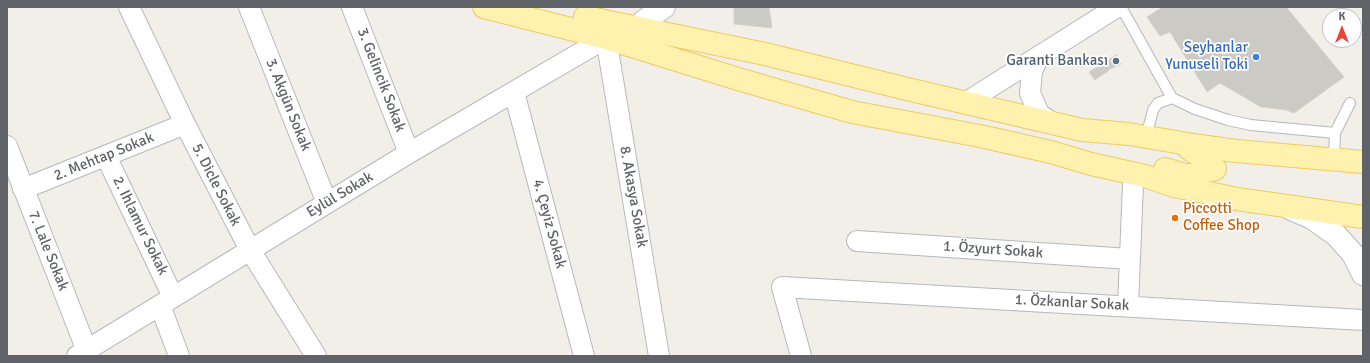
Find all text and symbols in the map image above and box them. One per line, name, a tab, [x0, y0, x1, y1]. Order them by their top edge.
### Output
north arrow	[1322, 8, 1362, 48]
text: K	[1339, 10, 1345, 23]
street label: 3. Gelincik Sokak	[353, 25, 409, 135]
place label: Seyhanlar Yunuseli Toki	[1165, 39, 1248, 74]
place label: Garanti Bankası	[1006, 52, 1108, 70]
marker: Seyhanlar Yunuseli Toki	[1251, 52, 1261, 62]
street label: 3. Akgün Sokak	[261, 56, 315, 154]
marker: Garanti Bankası	[1111, 56, 1121, 66]
street label: 2. Mehtap Sokak	[51, 129, 157, 185]
street label: 5. Dicle Sokak	[188, 141, 244, 229]
street label: 8. Akasya Sokak	[615, 145, 651, 249]
street label: Eylül Sokak	[304, 168, 376, 222]
street label: 2. Ihlamur Sokak	[108, 174, 172, 278]
street label: 4. Çeyiz Sokak	[528, 177, 570, 271]
place label: Piccotti Coffee Shop	[1183, 200, 1260, 235]
street label: 7. Lale Sokak	[24, 208, 72, 294]
marker: Piccotti Coffee Shop	[1170, 213, 1180, 223]
street label: 1. Özyurt Sokak	[942, 238, 1044, 262]
street label: 1. Özkanlar Sokak	[1014, 291, 1130, 315]

